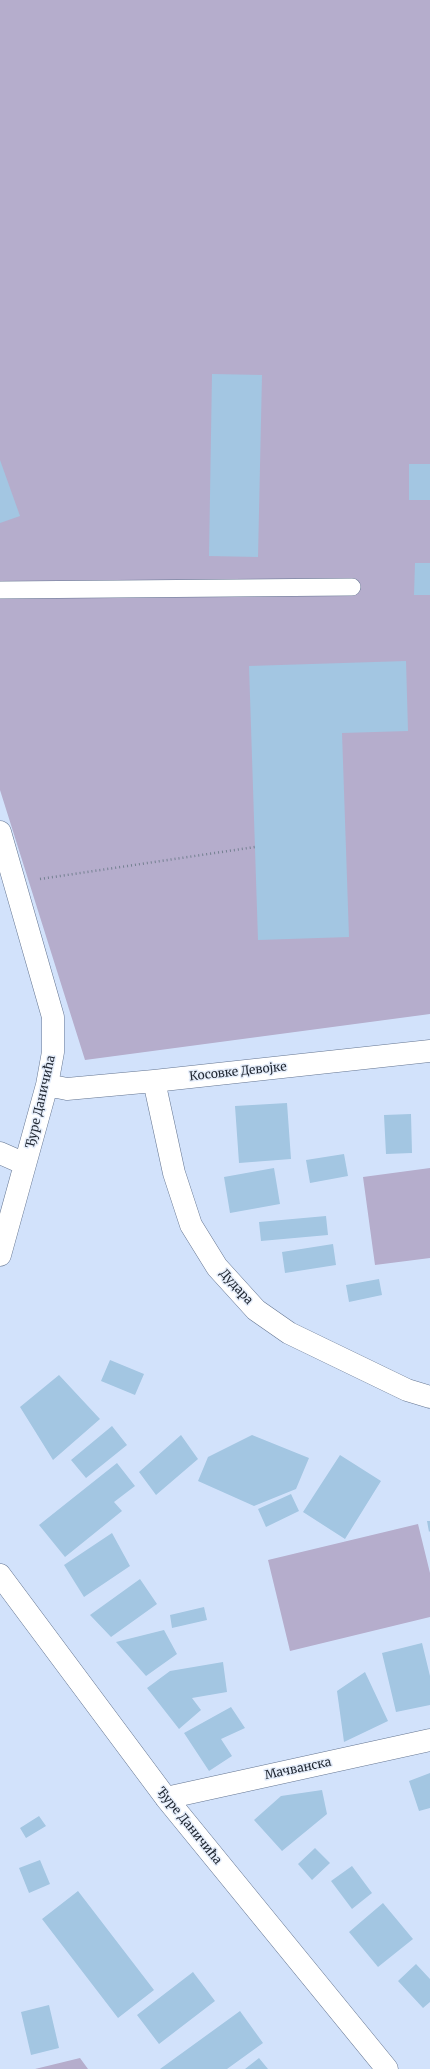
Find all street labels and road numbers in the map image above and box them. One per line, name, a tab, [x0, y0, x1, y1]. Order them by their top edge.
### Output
street label: Ђуре Даничића	[23, 1054, 59, 1150]
street label: Косовке Девојке	[189, 1060, 287, 1084]
street label: Дудара	[216, 1266, 256, 1308]
street label: Мачванска	[263, 1755, 333, 1783]
street label: Ђуре Даничића	[153, 1785, 225, 1867]

